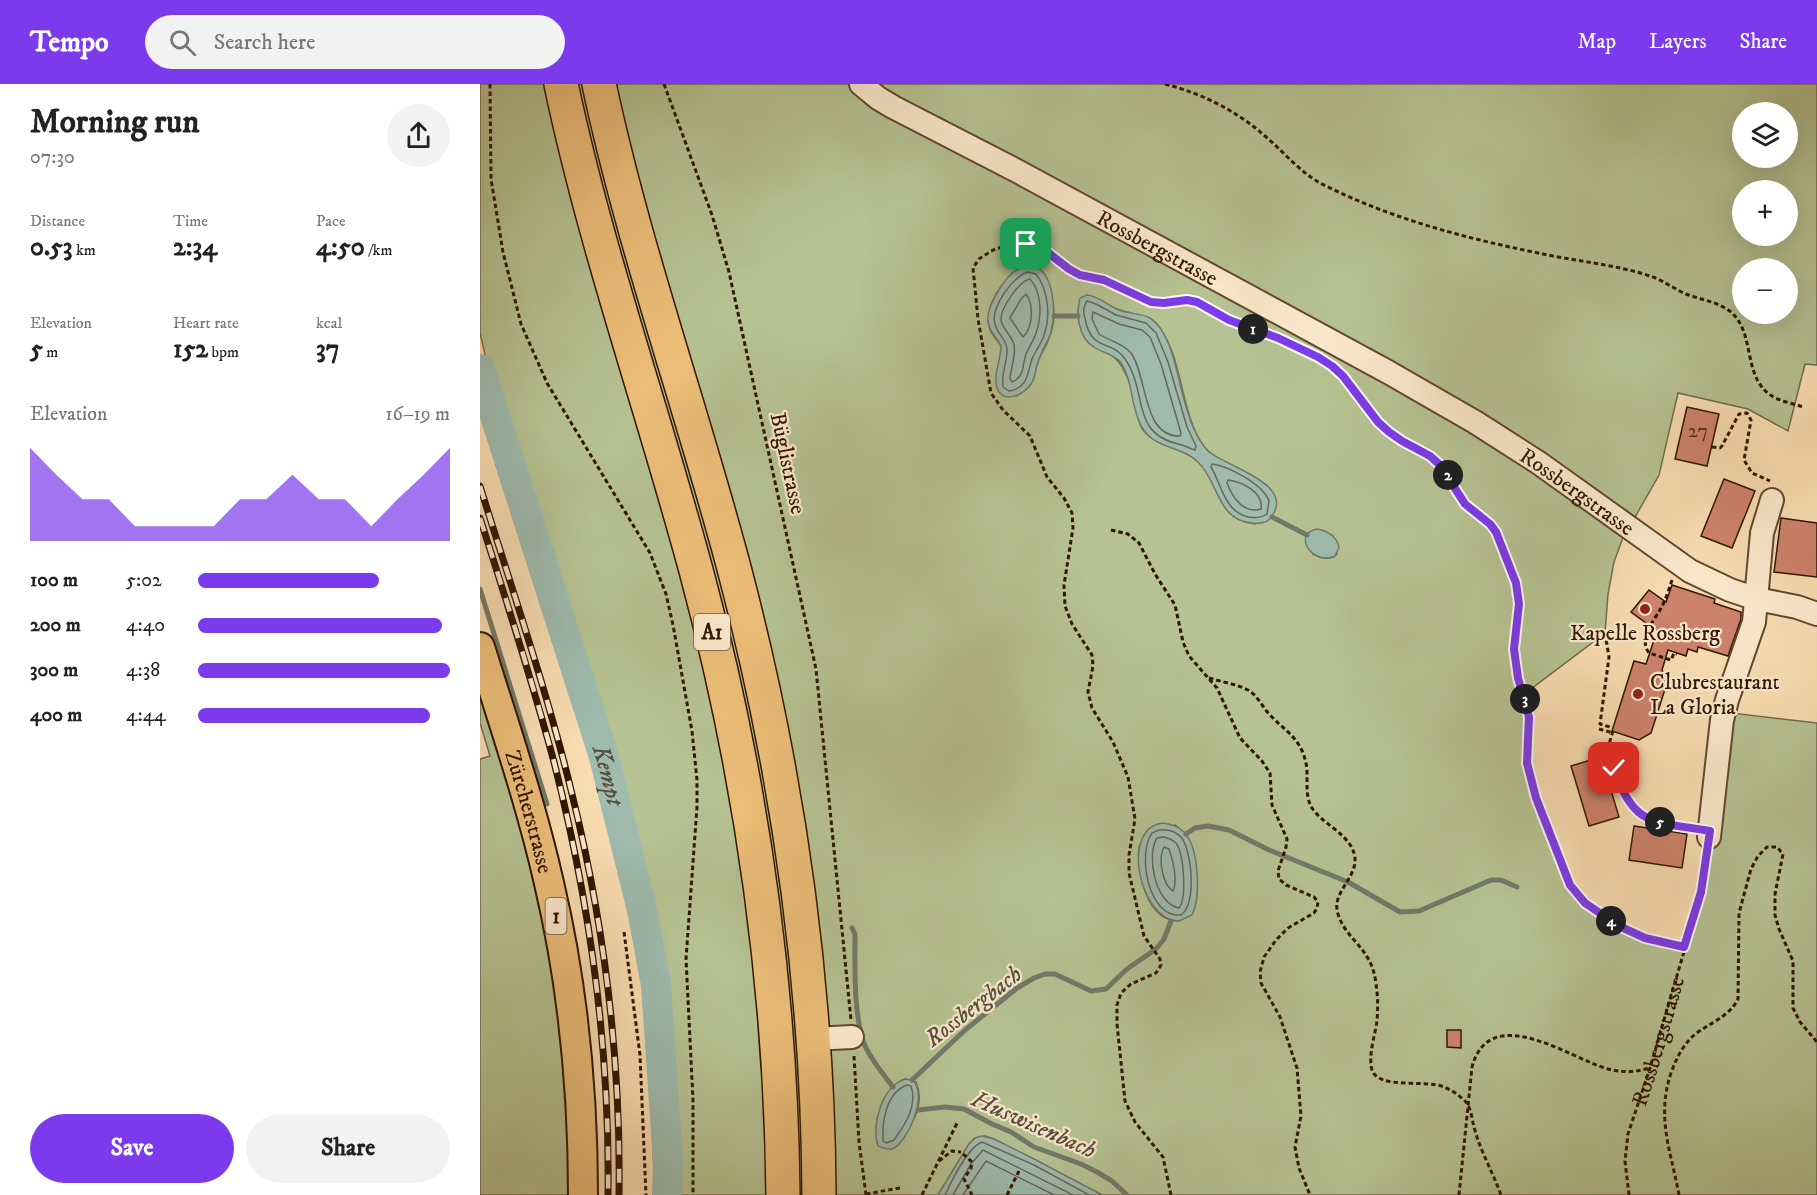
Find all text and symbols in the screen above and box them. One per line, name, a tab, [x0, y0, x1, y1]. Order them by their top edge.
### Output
search box	[145, 15, 565, 69]
text: Tempo	[30, 25, 109, 60]
icon: search	[166, 26, 199, 59]
text: Search here	[214, 29, 315, 56]
text: Map	[1577, 29, 1616, 55]
text: Layers	[1649, 29, 1707, 55]
text: Share	[1740, 29, 1787, 55]
text: Morning run	[30, 102, 199, 143]
map controls	[1732, 102, 1798, 324]
button: layers	[1732, 102, 1798, 168]
button: share	[387, 104, 450, 167]
text: 07:30	[30, 145, 75, 170]
button: +	[1732, 180, 1798, 246]
street label: Rossbergstrasse	[1092, 205, 1222, 292]
text: Distance	[30, 211, 85, 231]
text: Time	[173, 211, 208, 231]
text: Pace	[316, 211, 346, 231]
pin	[1000, 218, 1051, 269]
icon: arrive	[1009, 227, 1042, 260]
text: 0.53	[30, 231, 72, 264]
text: 2:34	[173, 231, 217, 264]
text: 4:50	[316, 231, 365, 264]
text: km	[72, 240, 96, 260]
text: /km	[365, 240, 392, 260]
button: −	[1732, 258, 1798, 324]
text: Elevation	[30, 313, 92, 333]
text: Heart rate	[173, 313, 239, 333]
text: kcal	[316, 313, 342, 333]
pin: 1	[1238, 314, 1268, 344]
text: 1	[1250, 319, 1256, 339]
text: 5	[30, 333, 43, 366]
text: 152	[173, 333, 208, 366]
text: 37	[316, 333, 339, 366]
text: m	[43, 342, 58, 362]
text: bpm	[208, 342, 239, 362]
text: Elevation	[30, 402, 107, 427]
text: 16–19 m	[385, 402, 450, 427]
street label: Büglistrasse	[764, 410, 811, 517]
house number: 27	[1688, 419, 1708, 444]
street label: Rossbergstrasse	[1515, 442, 1639, 542]
pin: 2	[1433, 460, 1463, 490]
text: 2	[1444, 465, 1452, 485]
text: 100 m	[30, 568, 78, 593]
text: 5:02	[126, 568, 162, 593]
marker: Kapelle Rossberg	[1638, 602, 1652, 616]
text: 200 m	[30, 613, 81, 638]
text: 4:40	[126, 613, 165, 638]
road number: A1	[694, 614, 730, 650]
place label: Kapelle Rossberg	[1570, 620, 1720, 647]
text: 300 m	[30, 658, 78, 683]
text: 4:38	[126, 658, 160, 683]
place label: Clubrestaurant La Gloria	[1650, 669, 1780, 721]
pin: 3	[1510, 684, 1540, 714]
marker: Clubrestaurant La Gloria	[1631, 687, 1645, 701]
text: 3	[1522, 689, 1528, 709]
text: 400 m	[30, 703, 82, 728]
text: 4:44	[126, 703, 166, 728]
water label: Kempt	[585, 740, 630, 810]
pin	[1588, 742, 1639, 793]
street label: Zürcherstrasse	[498, 747, 558, 876]
icon: check	[1597, 751, 1630, 784]
pin: 5	[1645, 807, 1675, 837]
text: 5	[1656, 812, 1664, 832]
road number: 1	[546, 898, 566, 934]
pin: 4	[1596, 906, 1626, 936]
text: 4	[1606, 911, 1616, 931]
water label: Rossbergbach	[918, 959, 1028, 1055]
street label: Rossbergstrasse	[1626, 973, 1691, 1110]
water label: Huswisenbach	[966, 1084, 1101, 1166]
button: Save	[30, 1114, 234, 1183]
button: Share	[246, 1114, 450, 1183]

